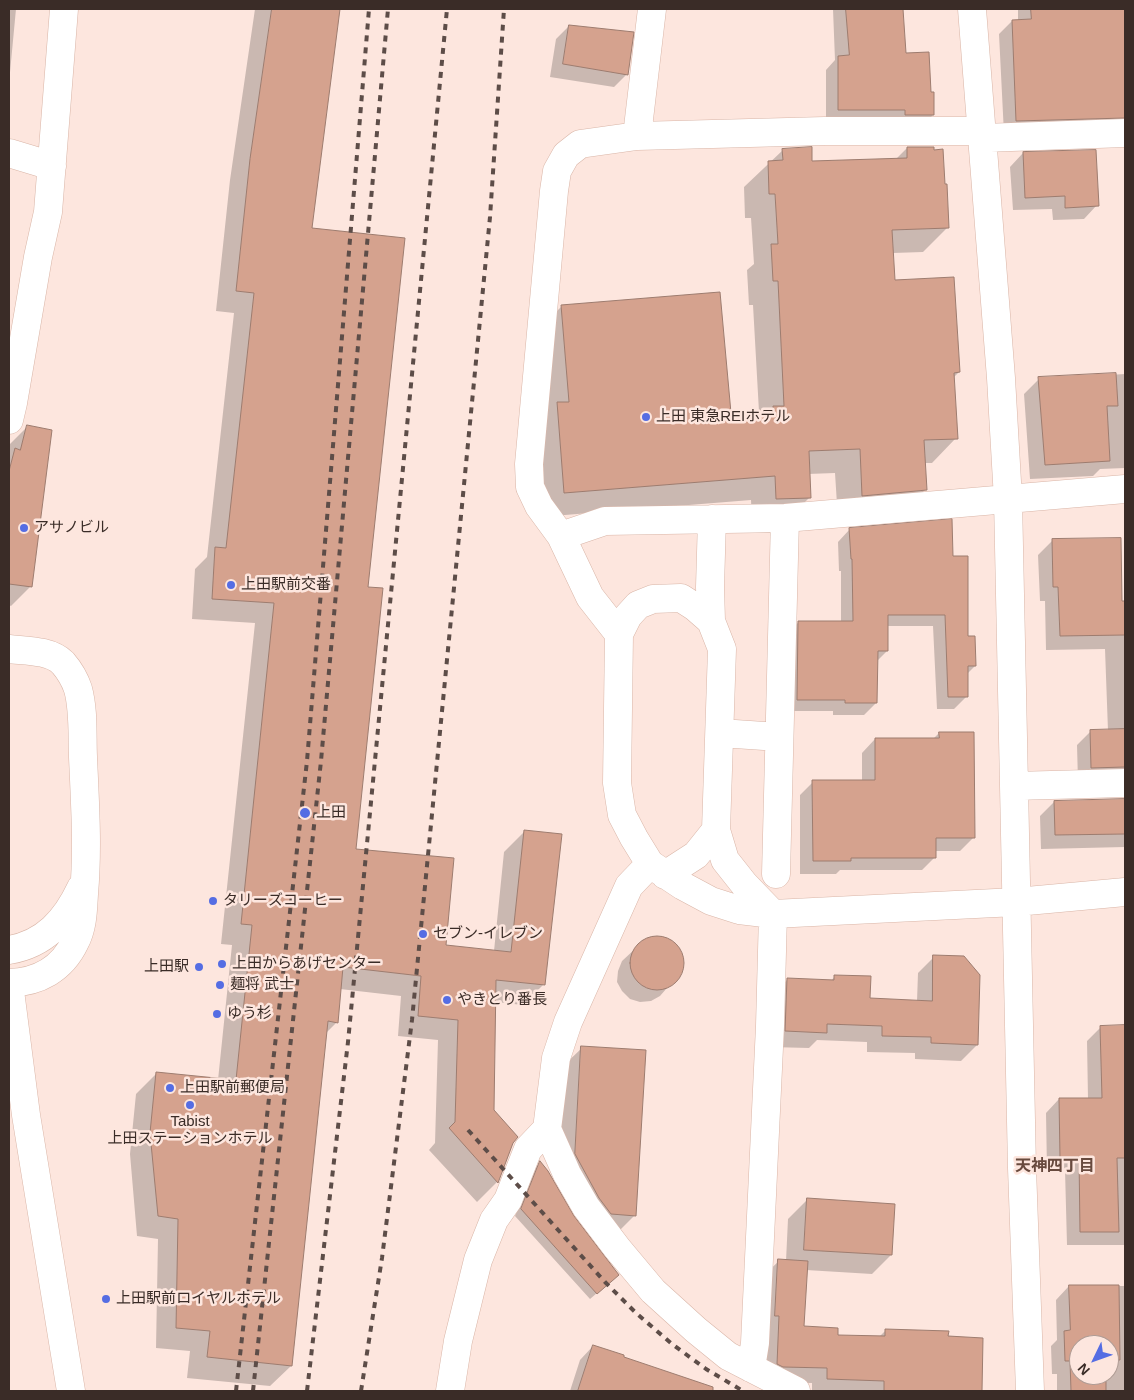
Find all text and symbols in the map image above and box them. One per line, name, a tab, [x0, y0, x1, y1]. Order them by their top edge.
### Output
place label: 上田 東急REIホテル	[656, 408, 790, 426]
marker: 上田 東急REIホテル	[640, 411, 652, 423]
place label: アサノビル	[34, 519, 109, 537]
marker: アサノビル	[18, 522, 30, 534]
place label: 上田駅前交番	[241, 576, 331, 594]
marker: 上田駅前交番	[225, 579, 237, 591]
place label: 上田	[316, 804, 346, 822]
marker: 上田	[298, 806, 312, 820]
place label: タリーズコーヒー	[223, 892, 343, 910]
marker: タリーズコーヒー	[207, 895, 219, 907]
place label: セブン-イレブン	[433, 925, 543, 943]
marker: セブン-イレブン	[417, 928, 429, 940]
place label: 上田からあげセンター	[232, 955, 382, 973]
place label: 上田駅	[144, 958, 189, 976]
marker: 上田からあげセンター	[216, 958, 228, 970]
marker: 上田駅	[193, 961, 205, 973]
place label: 麺将 武士	[230, 976, 294, 994]
marker: 麺将 武士	[214, 979, 226, 991]
place label: やきとり番長	[457, 991, 547, 1009]
marker: やきとり番長	[441, 994, 453, 1006]
place label: ゆう杉	[227, 1005, 272, 1023]
marker: ゆう杉	[211, 1008, 223, 1020]
place label: 上田駅前郵便局	[180, 1079, 285, 1097]
marker: 上田駅前郵便局	[164, 1082, 176, 1094]
marker: Tabist 上田ステーションホテル	[184, 1099, 196, 1111]
place label: Tabist 上田ステーションホテル	[108, 1113, 272, 1148]
district label: 天神四丁目	[1015, 1157, 1095, 1177]
place label: 上田駅前ロイヤルホテル	[116, 1290, 281, 1308]
marker: 上田駅前ロイヤルホテル	[100, 1293, 112, 1305]
north arrow	[1069, 1335, 1119, 1385]
text: N	[1074, 1360, 1093, 1378]

